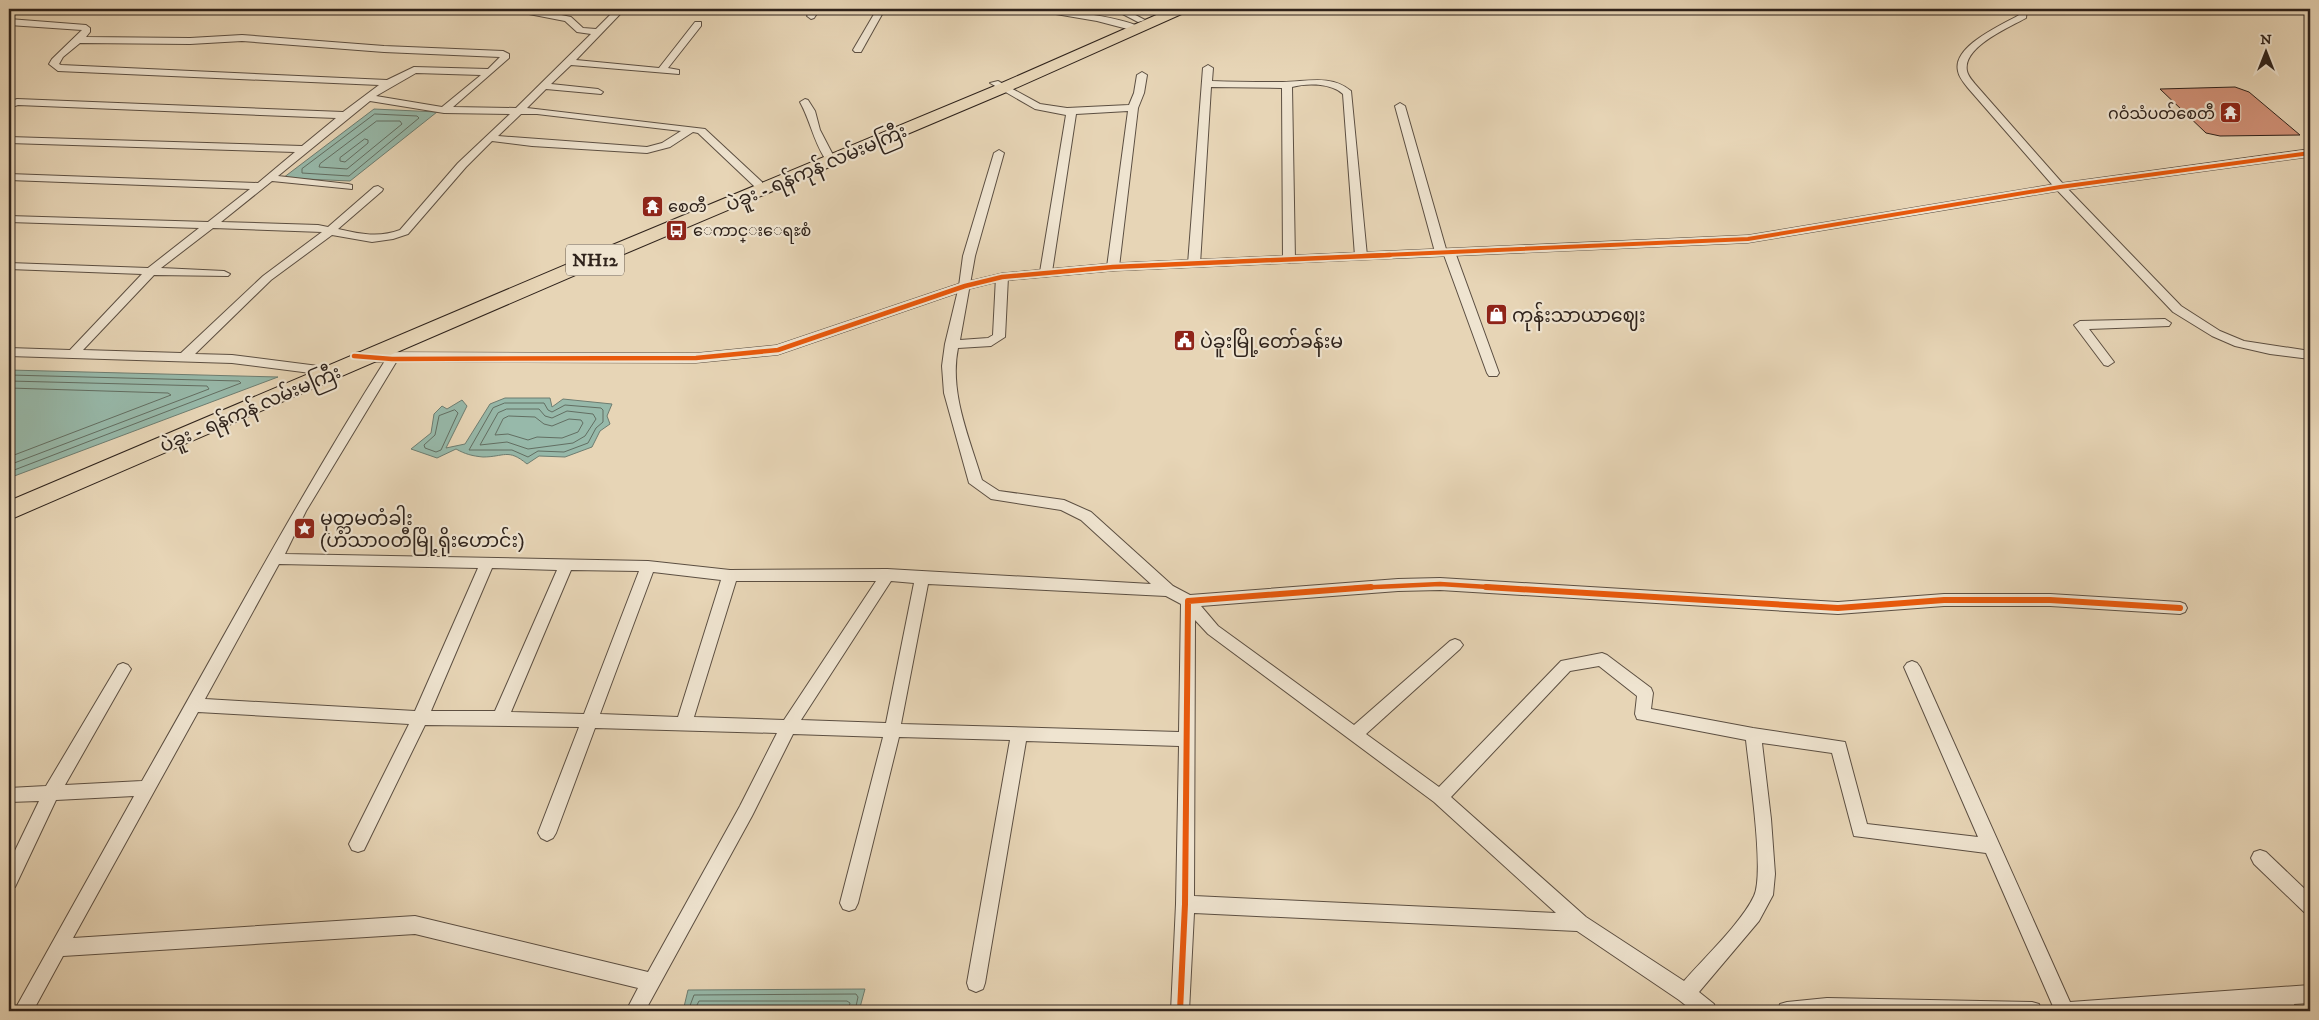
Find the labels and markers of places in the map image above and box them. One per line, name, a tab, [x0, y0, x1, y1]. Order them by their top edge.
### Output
temple icon: ဂဝံသံပတ်စေတီ	[2219, 101, 2243, 125]
place label: ဂဝံသံပတ်စေတီ	[2108, 102, 2215, 124]
temple icon: စေတီ	[640, 194, 664, 218]
place label: စေတီ	[668, 196, 707, 217]
bus stop icon: ေကာင္းေရႊစံ	[665, 218, 689, 242]
place label: ေကာင္းေရႊစံ	[693, 221, 811, 244]
place label: ကုန်းသာယာဈေး	[1512, 301, 1646, 332]
shop icon: ကုန်းသာယာဈေး	[1484, 303, 1508, 327]
place label: ပဲခူးမြို့တော်ခန်းမ	[1200, 327, 1343, 358]
public building icon: ပဲခူးမြို့တော်ခန်းမ	[1172, 329, 1196, 353]
place label: မုတ္တမတံခါး (ဟံသာဝတီမြို့ရိုးဟောင်း)	[320, 505, 524, 557]
place icon: မုတ္တမတံခါး (ဟံသာဝတီမြို့ရိုးဟောင်း)	[292, 517, 316, 541]

